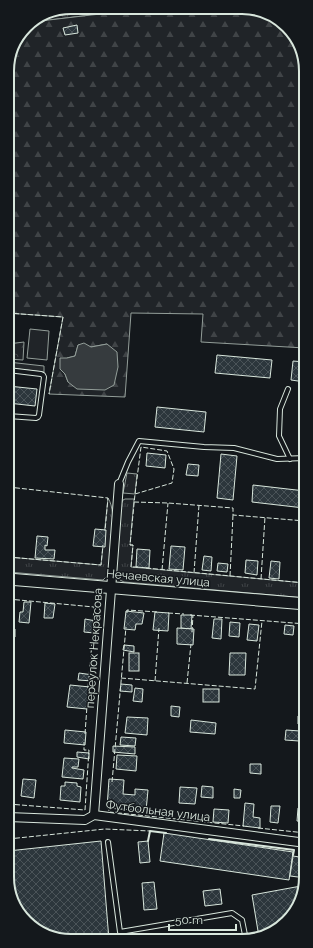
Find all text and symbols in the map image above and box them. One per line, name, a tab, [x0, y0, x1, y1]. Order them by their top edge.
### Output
street label: Нечаевская улица	[105, 566, 211, 590]
street label: переулок Некрасова	[83, 587, 105, 709]
street label: Футбольная улица	[105, 798, 211, 824]
scale bar	[169, 906, 236, 932]
text: 50 m	[175, 913, 203, 927]

